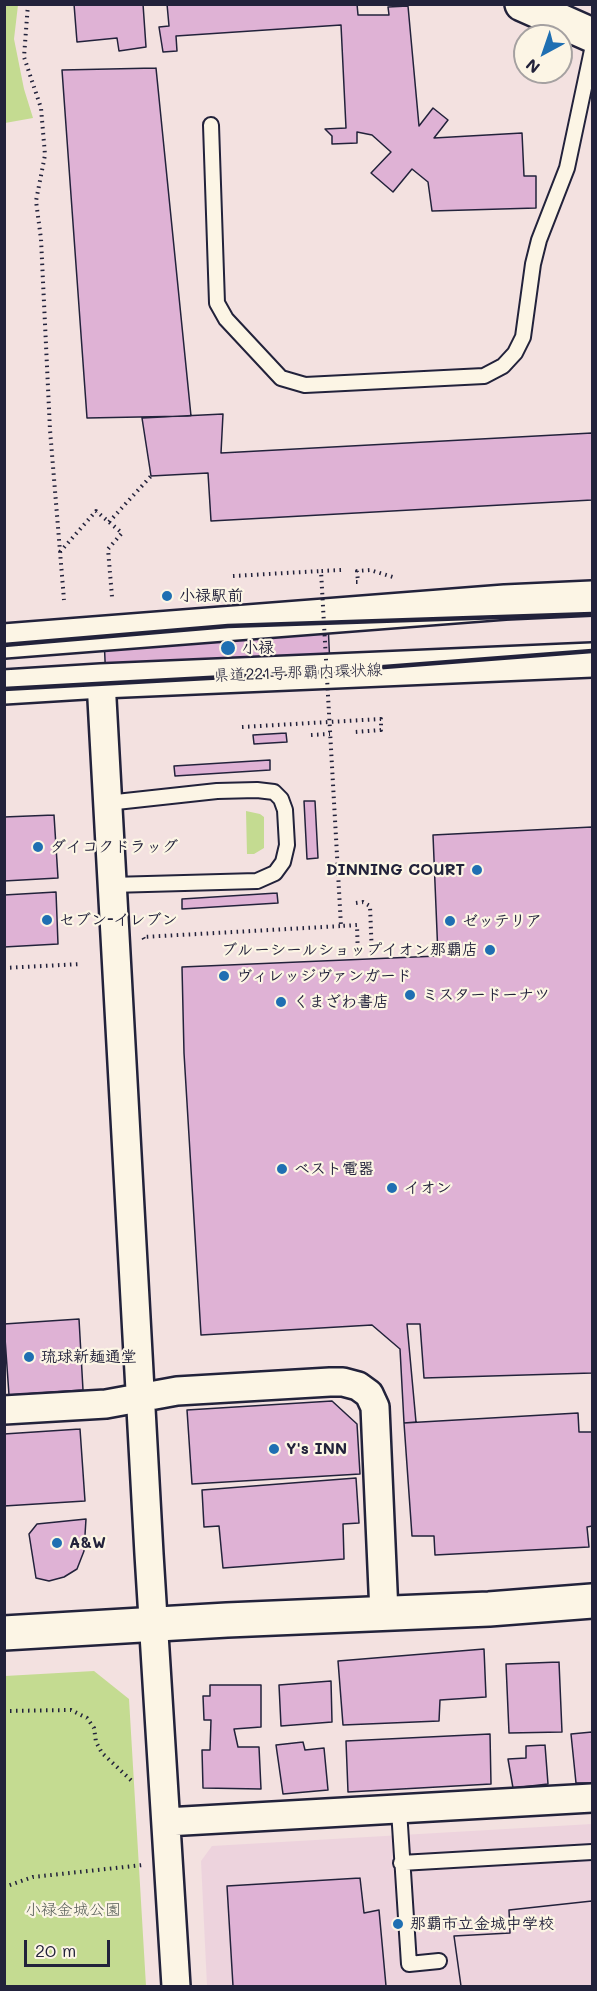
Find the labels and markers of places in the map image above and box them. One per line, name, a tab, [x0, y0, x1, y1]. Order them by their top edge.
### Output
place label: 小禄駅前	[179, 586, 243, 606]
marker: 小禄駅前	[160, 589, 174, 603]
place label: 小禄	[242, 638, 274, 658]
marker: 小禄	[219, 639, 237, 657]
place label: ダイコクドラッグ	[50, 837, 178, 857]
marker: ダイコクドラッグ	[31, 840, 45, 854]
place label: DINNING COURT	[326, 860, 465, 880]
marker: DINNING COURT	[470, 863, 484, 877]
place label: セブン-イレブン	[59, 910, 178, 930]
place label: ゼッテリア	[462, 911, 542, 931]
marker: セブン-イレブン	[40, 913, 54, 927]
marker: ゼッテリア	[443, 914, 457, 928]
place label: ブルーシールショップイオン那覇店	[221, 940, 478, 960]
marker: ブルーシールショップイオン那覇店	[483, 943, 497, 957]
place label: ヴィレッジヴァンガード	[236, 966, 412, 986]
marker: ヴィレッジヴァンガード	[217, 969, 231, 983]
place label: ミスタードーナツ	[422, 985, 550, 1005]
marker: ミスタードーナツ	[403, 988, 417, 1002]
place label: くまざわ書店	[293, 992, 389, 1012]
marker: くまざわ書店	[274, 995, 288, 1009]
place label: ベスト電器	[294, 1159, 374, 1179]
marker: ベスト電器	[275, 1162, 289, 1176]
place label: イオン	[404, 1178, 452, 1198]
marker: イオン	[385, 1181, 399, 1195]
place label: 琉球新麺通堂	[41, 1347, 137, 1367]
marker: 琉球新麺通堂	[22, 1350, 36, 1364]
place label: Y's INN	[286, 1439, 347, 1459]
marker: Y's INN	[267, 1442, 281, 1456]
place label: A&W	[69, 1533, 106, 1553]
marker: A&W	[50, 1536, 64, 1550]
place label: 那覇市立金城中学校	[410, 1914, 554, 1934]
marker: 那覇市立金城中学校	[391, 1917, 405, 1931]

